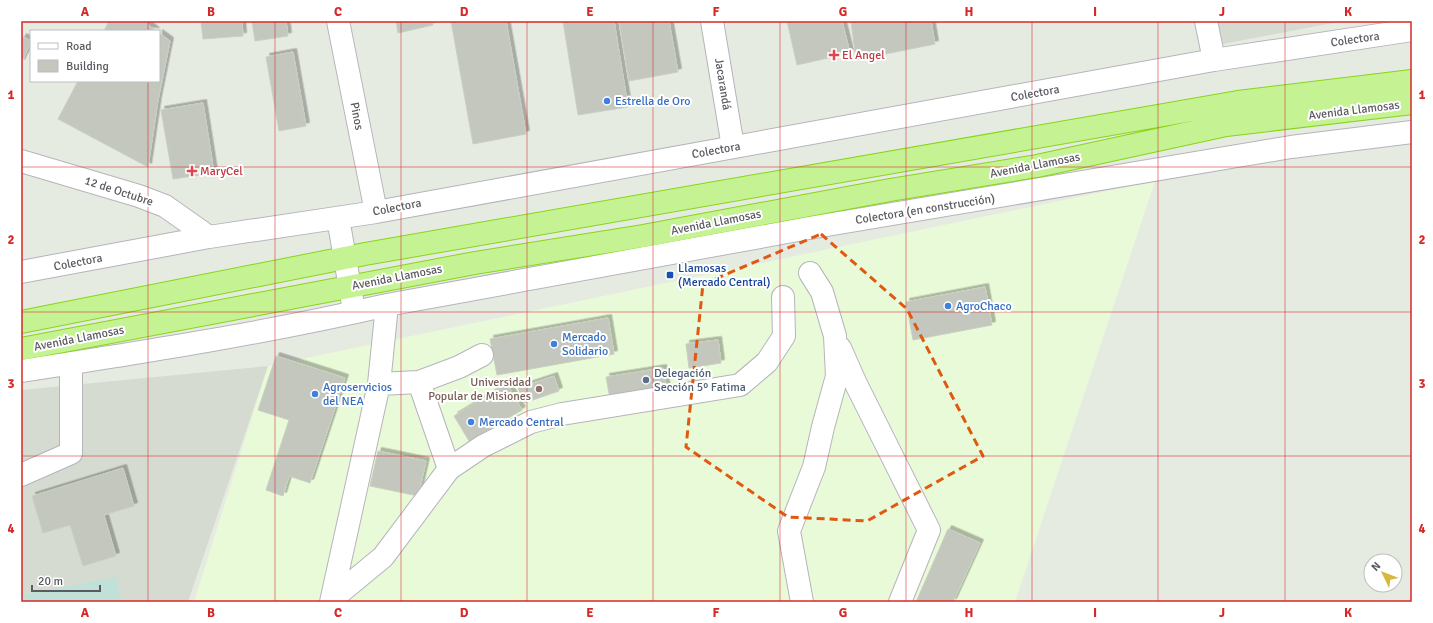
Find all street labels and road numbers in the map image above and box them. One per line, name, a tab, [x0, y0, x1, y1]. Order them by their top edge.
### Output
street label: Colectora	[1330, 29, 1380, 50]
street label: Jacarandá	[711, 57, 734, 111]
street label: Colectora	[1010, 82, 1061, 105]
street label: Avenida Llamosas	[1308, 97, 1400, 124]
street label: Pinos	[346, 101, 367, 131]
street label: Colectora	[691, 139, 742, 162]
street label: Avenida Llamosas	[989, 149, 1081, 182]
street label: 12 de Octubre	[83, 173, 155, 210]
street label: Colectora (en construcción)	[854, 191, 996, 228]
street label: Colectora	[372, 195, 423, 220]
street label: Avenida Llamosas	[670, 206, 762, 239]
street label: Colectora	[53, 250, 104, 275]
street label: Avenida Llamosas	[351, 261, 443, 294]
street label: Avenida Llamosas	[33, 322, 125, 355]

